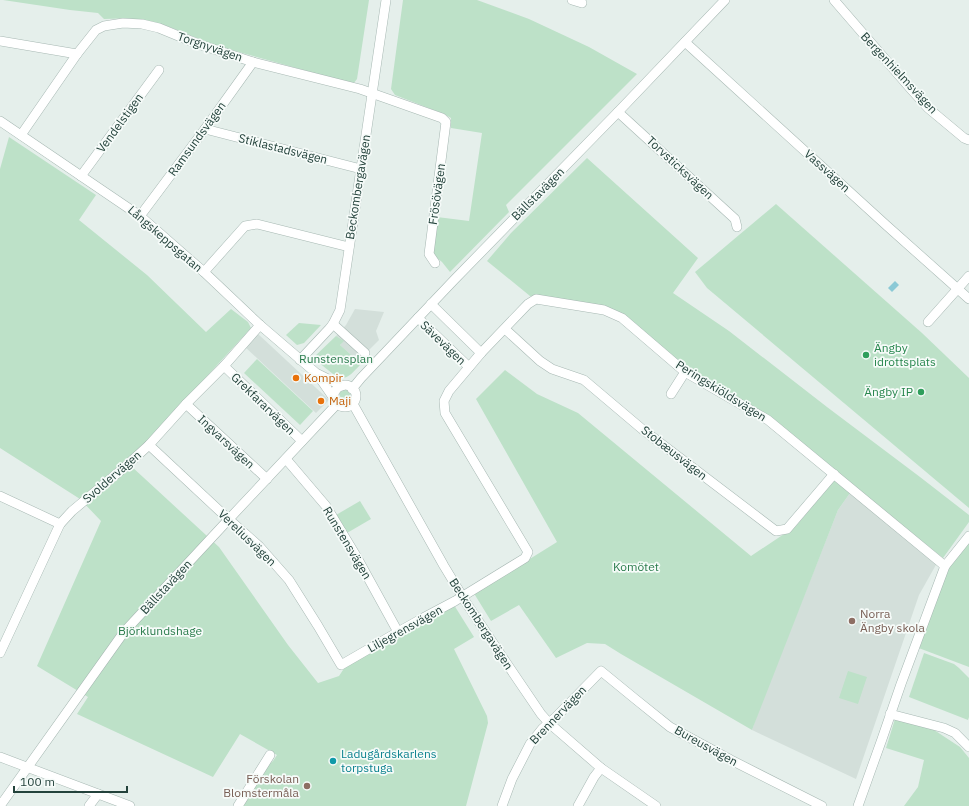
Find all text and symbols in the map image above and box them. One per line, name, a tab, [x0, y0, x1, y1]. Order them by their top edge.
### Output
street label: Torgnyvägen	[176, 28, 245, 65]
street label: Bergenhielmsvägen	[858, 29, 941, 117]
street label: Vendelstigen	[93, 90, 146, 155]
street label: Ramsundsvägen	[165, 99, 229, 179]
street label: Stiklastadsvägen	[237, 130, 329, 167]
street label: Beckombergavägen	[342, 133, 373, 240]
street label: Torvsticksvägen	[644, 133, 717, 202]
street label: Vassvägen	[801, 146, 853, 195]
street label: Frösövägen	[425, 162, 448, 226]
street label: Bällstavägen	[508, 164, 567, 223]
street label: Långskeppsgatan	[125, 202, 206, 275]
street label: Sävevägen	[417, 317, 469, 368]
place label: Ängby idrottsplats	[874, 340, 936, 369]
marker: Ängby idrottsplats	[861, 350, 871, 360]
park label: Runstensplan	[299, 351, 373, 366]
street label: Peringskiöldsvägen	[673, 357, 769, 424]
street label: Grekfararvägen	[228, 369, 298, 438]
place label: Kompir	[304, 370, 343, 385]
marker: Kompir	[291, 373, 301, 383]
place label: Ängby IP	[864, 384, 913, 399]
marker: Ängby IP	[916, 387, 926, 397]
place label: Maji	[329, 393, 351, 408]
marker: Maji	[316, 396, 326, 406]
street label: Ingvarsvägen	[195, 412, 258, 472]
street label: Stobæusvägen	[638, 422, 710, 483]
street label: Svoldervägen	[79, 447, 144, 506]
street label: Runstensvägen	[320, 504, 375, 582]
street label: Vereliusvägen	[215, 506, 280, 569]
street label: Bällstavägen	[137, 556, 195, 617]
park label: Komötet	[613, 559, 659, 574]
street label: Beckombergavägen	[446, 575, 517, 672]
street label: Liljegrensvägen	[365, 602, 445, 655]
place label: Norra Ängby skola	[860, 606, 926, 635]
marker: Norra Ängby skola	[847, 616, 857, 626]
park label: Björklundshage	[118, 623, 202, 638]
street label: Brennervägen	[526, 682, 589, 747]
street label: Bureusvägen	[672, 722, 740, 769]
place label: Ladugårdskarlens torpstuga	[341, 746, 437, 775]
marker: Ladugårdskarlens torpstuga	[328, 756, 338, 766]
scale bar	[14, 768, 127, 794]
place label: Förskolan Blomstermåla	[223, 771, 300, 800]
text: 100 m	[20, 774, 55, 789]
marker: Förskolan Blomstermåla	[302, 781, 312, 791]

